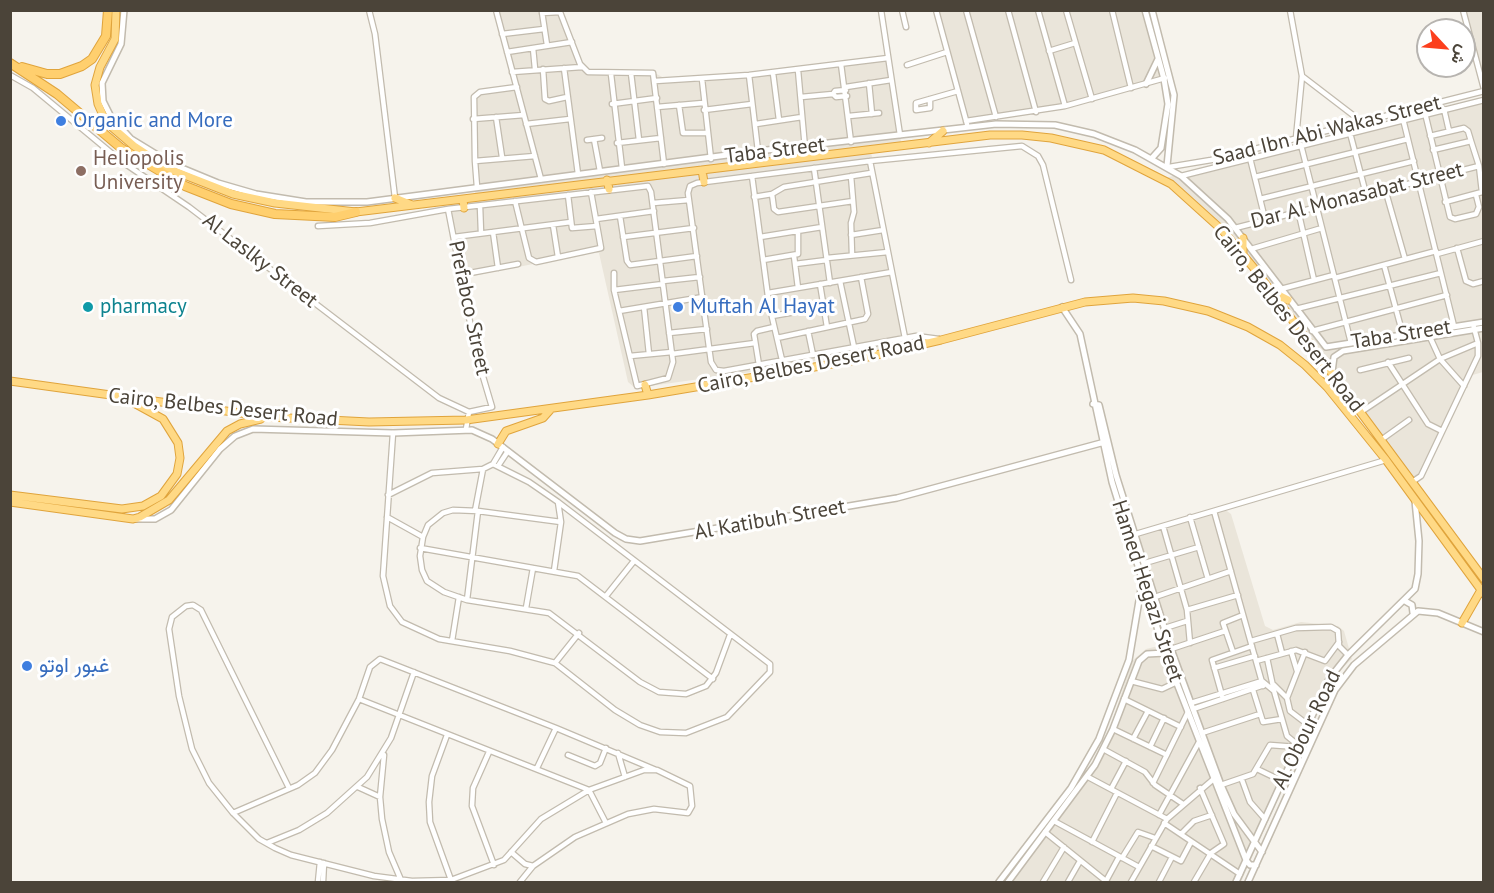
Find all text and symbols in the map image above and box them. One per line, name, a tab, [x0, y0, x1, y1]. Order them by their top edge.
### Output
north arrow	[1416, 18, 1476, 78]
text: ش	[1447, 42, 1474, 68]
street label: Saad Ibn Abi Wakas Street	[1211, 90, 1443, 172]
place label: Organic and More	[73, 108, 233, 134]
marker: Organic and More	[54, 114, 68, 128]
street label: Taba Street	[723, 132, 827, 170]
place label: Heliopolis University	[93, 146, 184, 196]
street label: Dar Al Monasabat Street	[1248, 157, 1466, 235]
marker: Heliopolis University	[74, 164, 88, 178]
street label: Al Laslky Street	[198, 208, 322, 314]
street label: Cairo, Belbes Desert Road	[1207, 220, 1369, 418]
street label: Prefabco Street	[442, 238, 496, 378]
place label: pharmacy	[100, 294, 187, 320]
place label: Muftah Al Hayat	[690, 294, 835, 320]
marker: pharmacy	[81, 300, 95, 314]
marker: Muftah Al Hayat	[671, 300, 685, 314]
street label: Taba Street	[1349, 315, 1453, 355]
street label: Cairo, Belbes Desert Road	[695, 331, 927, 399]
street label: Cairo, Belbes Desert Road	[107, 383, 339, 433]
street label: Al Katibuh Street	[693, 494, 847, 546]
street label: Hamed Hegazi Street	[1106, 497, 1188, 685]
place label: غبور اوتو	[39, 653, 109, 679]
marker: غبور اوتو	[20, 659, 34, 673]
street label: Al Obour Road	[1267, 666, 1347, 794]

